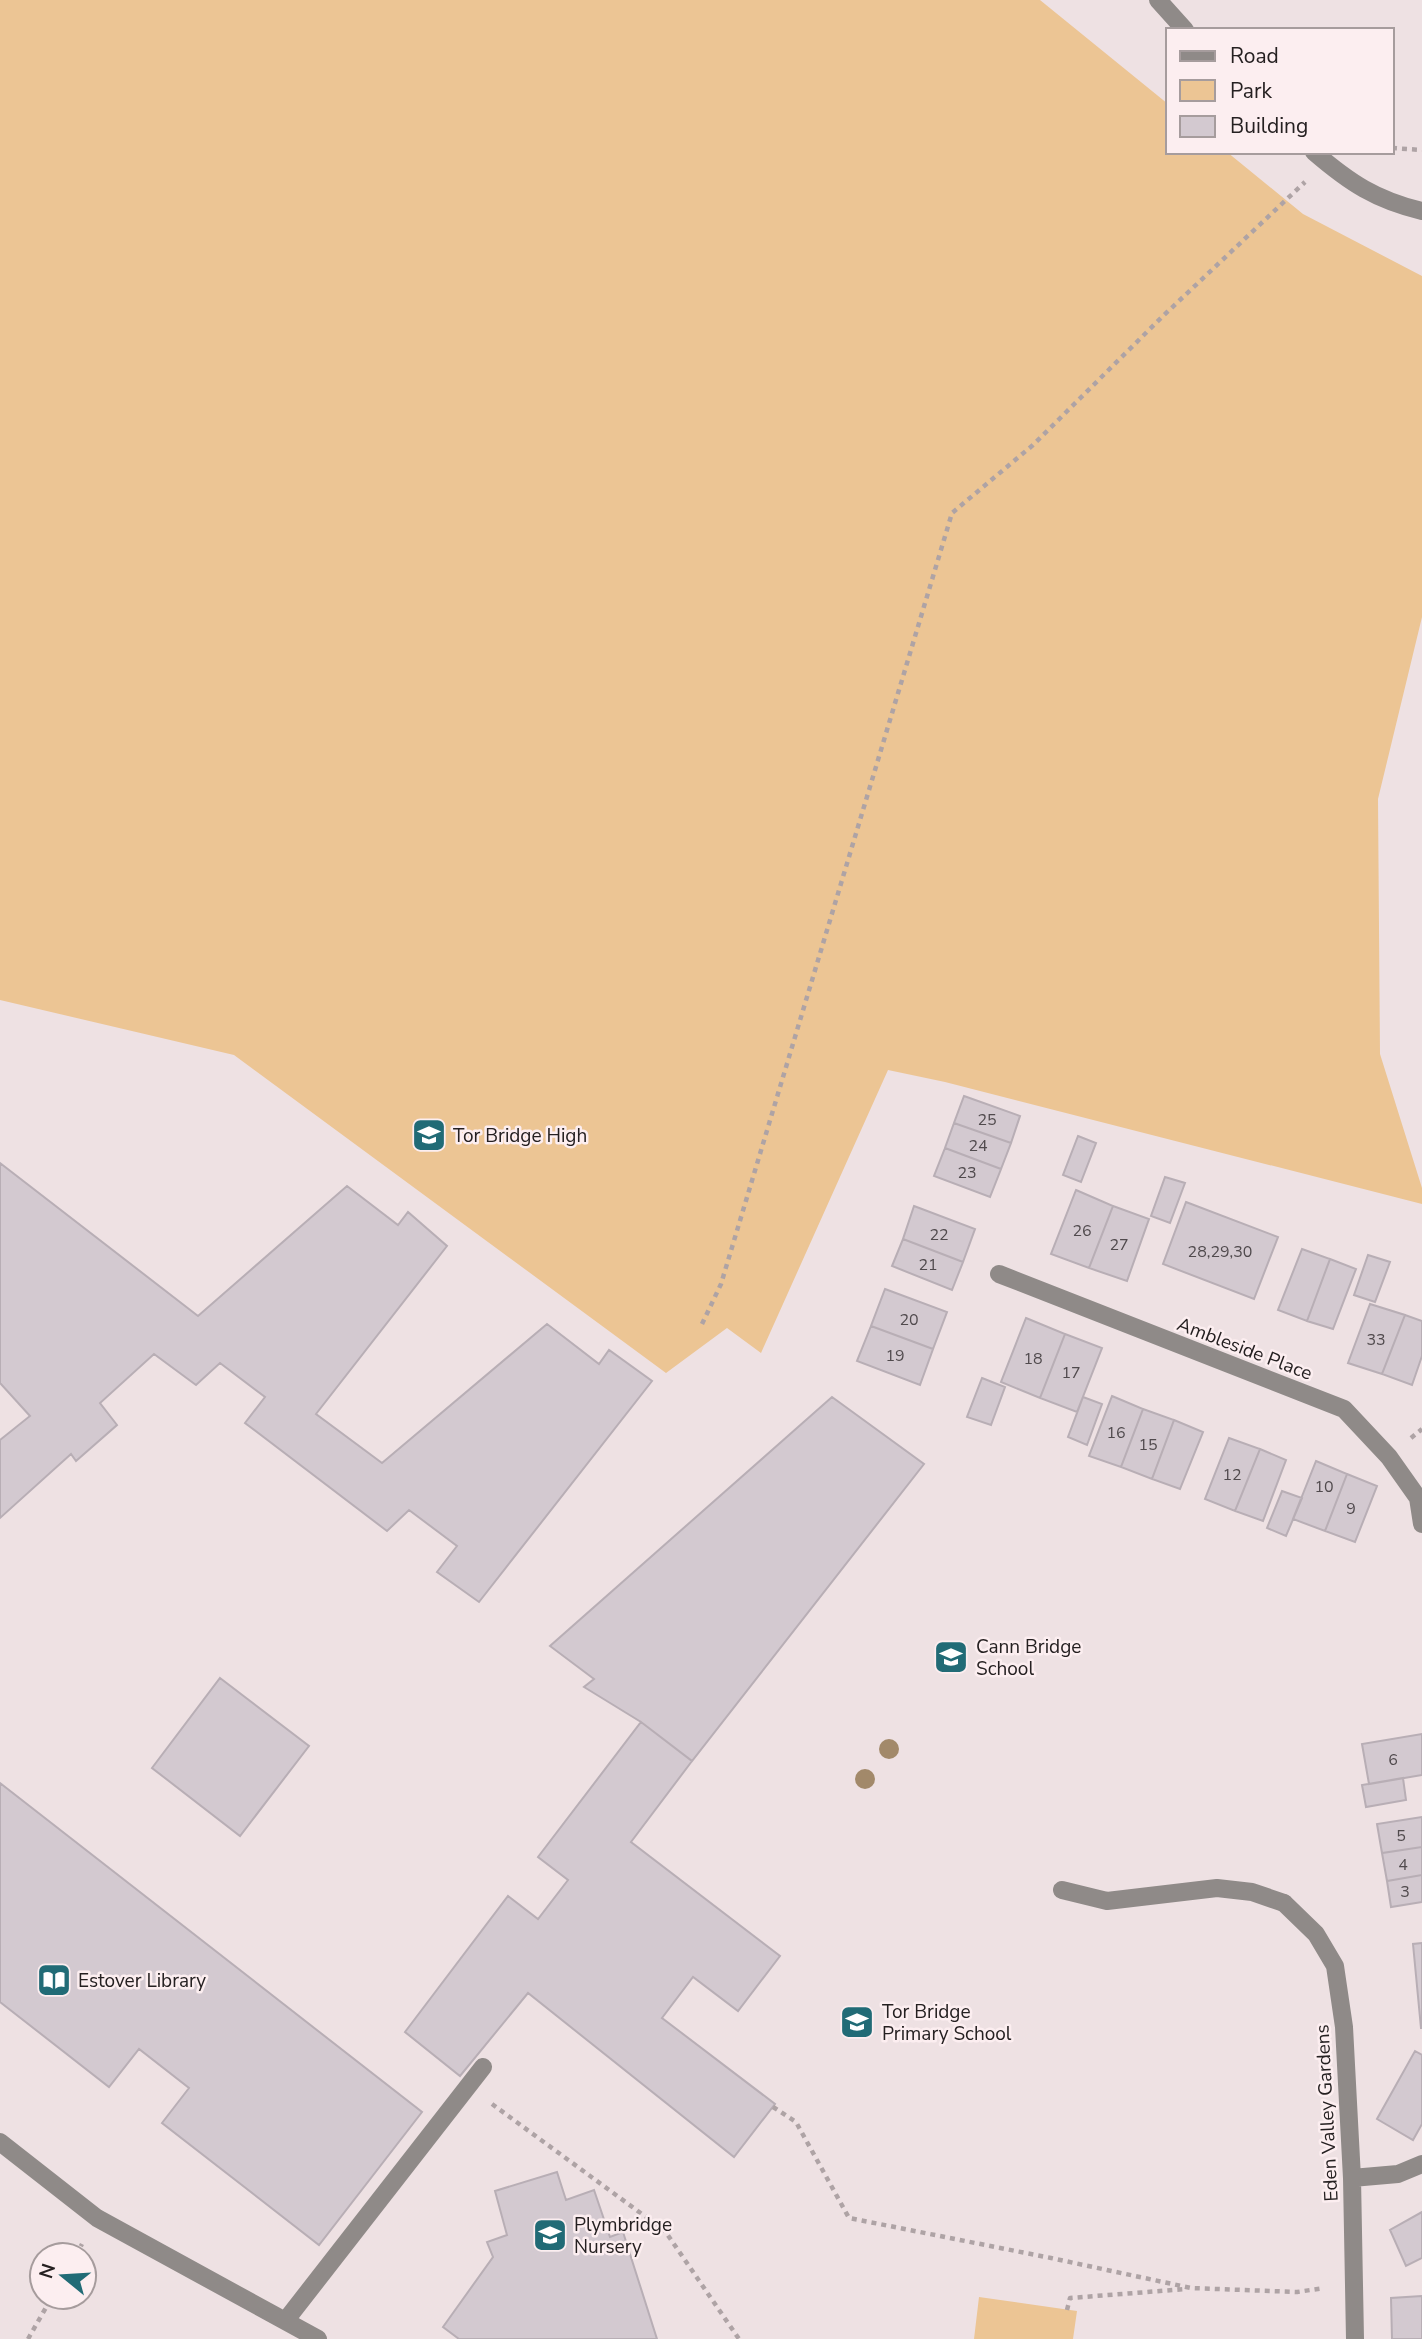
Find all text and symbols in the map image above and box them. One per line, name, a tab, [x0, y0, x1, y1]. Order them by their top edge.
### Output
legend	[1166, 28, 1394, 154]
text: Road	[1230, 42, 1279, 70]
text: Park	[1230, 77, 1272, 105]
text: Building	[1230, 112, 1308, 140]
house number: 25	[977, 1109, 997, 1131]
school or university icon: Tor Bridge High	[410, 1116, 448, 1154]
place label: Tor Bridge High	[453, 1123, 587, 1149]
house number: 24	[968, 1135, 988, 1157]
house number: 23	[957, 1162, 977, 1184]
house number: 26	[1072, 1220, 1092, 1242]
house number: 22	[929, 1224, 949, 1246]
house number: 27	[1109, 1234, 1129, 1256]
house number: 28,29,30	[1188, 1241, 1252, 1263]
house number: 21	[918, 1254, 938, 1276]
house number: 20	[899, 1309, 919, 1331]
street label: Ambleside Place	[1173, 1311, 1316, 1387]
house number: 33	[1366, 1329, 1386, 1351]
house number: 19	[885, 1345, 905, 1367]
house number: 18	[1023, 1348, 1043, 1370]
house number: 17	[1061, 1362, 1081, 1384]
house number: 16	[1106, 1422, 1126, 1444]
house number: 15	[1138, 1434, 1158, 1456]
house number: 12	[1222, 1464, 1242, 1486]
house number: 10	[1314, 1476, 1334, 1498]
house number: 9	[1346, 1498, 1356, 1520]
place label: Cann Bridge School	[976, 1634, 1081, 1682]
school or university icon: Cann Bridge School	[932, 1638, 970, 1676]
house number: 6	[1388, 1749, 1398, 1771]
house number: 5	[1396, 1825, 1406, 1847]
house number: 4	[1398, 1854, 1408, 1876]
house number: 3	[1400, 1881, 1410, 1903]
library icon: Estover Library	[35, 1961, 73, 1999]
place label: Estover Library	[78, 1968, 206, 1994]
place label: Tor Bridge Primary School	[882, 1999, 1012, 2047]
school or university icon: Tor Bridge Primary School	[838, 2003, 876, 2041]
street label: Eden Valley Gardens	[1309, 2024, 1345, 2202]
place label: Plymbridge Nursery	[574, 2212, 672, 2260]
school or university icon: Plymbridge Nursery	[531, 2216, 569, 2254]
north arrow	[28, 2241, 98, 2311]
text: N	[33, 2260, 62, 2282]

